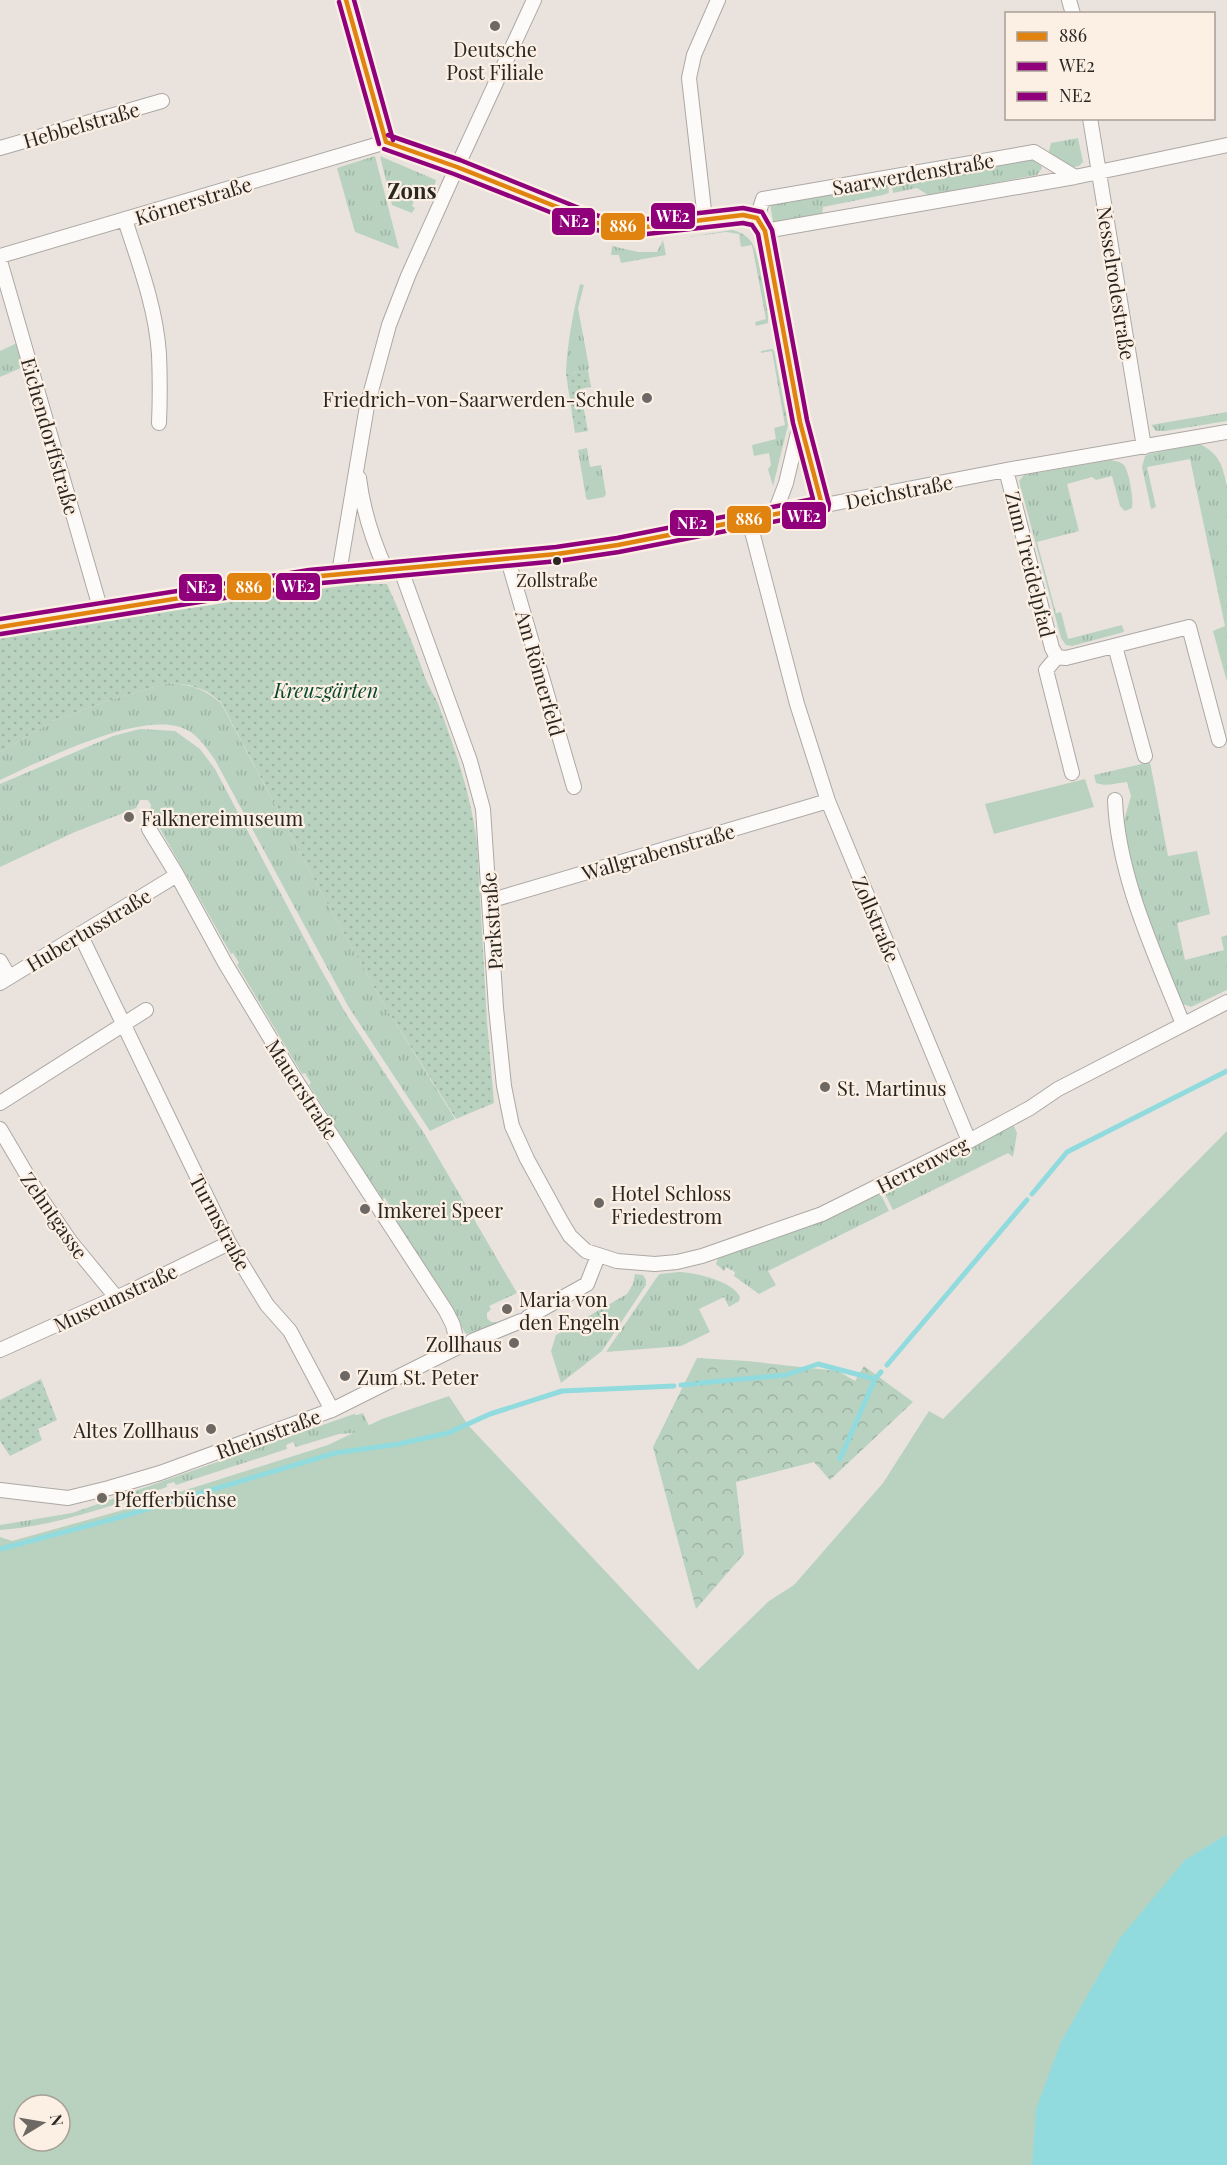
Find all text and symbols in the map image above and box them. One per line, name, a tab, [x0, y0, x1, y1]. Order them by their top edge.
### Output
legend	[1005, 12, 1215, 120]
marker: Deutsche Post Filiale	[488, 19, 502, 33]
text: 886	[1059, 23, 1087, 47]
place label: Deutsche Post Filiale	[446, 35, 544, 85]
text: WE2	[1058, 53, 1095, 77]
text: NE2	[1059, 83, 1091, 107]
street label: Hebbelstraße	[20, 94, 142, 154]
street label: Saarwerdenstraße	[830, 145, 996, 201]
street label: Körnerstraße	[131, 169, 255, 231]
district label: Zons	[387, 175, 437, 205]
line badge: WE2	[650, 202, 696, 230]
street label: Nesselrodestraße	[1092, 204, 1142, 362]
text: WE2	[655, 205, 690, 226]
line badge: NE2	[551, 207, 596, 236]
text: NE2	[559, 210, 589, 231]
line badge: 886	[600, 212, 646, 241]
text: 886	[610, 215, 636, 236]
street label: Eichendorffstraße	[16, 354, 86, 518]
place label: Friedrich-von-Saarwerden-Schule	[322, 385, 635, 412]
marker: Friedrich-von-Saarwerden-Schule	[640, 391, 654, 405]
street label: Deichstraße	[843, 467, 955, 515]
street label: Zum Treidelpfad	[1000, 488, 1062, 640]
line badge: WE2	[781, 501, 827, 530]
line badge: 886	[726, 505, 772, 534]
text: WE2	[786, 505, 821, 526]
text: 886	[736, 508, 762, 529]
line badge: NE2	[669, 509, 715, 537]
text: NE2	[677, 512, 707, 533]
marker: Zollstraße	[551, 555, 563, 567]
place label: Zollstraße	[516, 568, 598, 592]
line badge: 886	[226, 572, 272, 601]
line badge: WE2	[275, 572, 321, 601]
line badge: NE2	[178, 573, 223, 602]
text: WE2	[280, 575, 315, 596]
text: NE2	[186, 576, 216, 597]
text: 886	[236, 576, 262, 597]
street label: Am Römerfeld	[510, 606, 572, 739]
park label: Kreuzgärten	[273, 676, 378, 703]
place label: Falknereimuseum	[141, 804, 303, 831]
marker: Falknereimuseum	[122, 810, 136, 824]
street label: Wallgrabenstraße	[577, 816, 738, 886]
street label: Parkstraße	[474, 871, 508, 971]
street label: Zollstraße	[847, 872, 907, 966]
street label: Hubertusstraße	[21, 881, 155, 977]
street label: Mauerstraße	[260, 1034, 346, 1144]
place label: St. Martinus	[837, 1074, 947, 1101]
marker: St. Martinus	[818, 1080, 832, 1094]
street label: Herrenweg	[871, 1129, 973, 1199]
street label: Zehntgasse	[15, 1166, 95, 1264]
street label: Turmstraße	[184, 1169, 258, 1275]
place label: Hotel Schloss Friedestrom	[611, 1179, 731, 1229]
place label: Imkerei Speer	[377, 1196, 503, 1223]
marker: Hotel Schloss Friedestrom	[592, 1196, 606, 1210]
marker: Imkerei Speer	[358, 1202, 372, 1216]
street label: Museumstraße	[49, 1256, 181, 1338]
place label: Maria von den Engeln	[519, 1285, 620, 1335]
marker: Maria von den Engeln	[500, 1302, 514, 1316]
place label: Zollhaus	[426, 1330, 502, 1357]
marker: Zollhaus	[507, 1336, 521, 1350]
place label: Zum St. Peter	[357, 1363, 479, 1390]
marker: Zum St. Peter	[338, 1369, 352, 1383]
street label: Rheinstraße	[212, 1402, 324, 1464]
place label: Altes Zollhaus	[72, 1416, 199, 1443]
marker: Altes Zollhaus	[204, 1422, 218, 1436]
place label: Pfefferbüchse	[114, 1485, 237, 1512]
marker: Pfefferbüchse	[95, 1491, 109, 1505]
north arrow	[12, 2093, 72, 2153]
text: N	[46, 2112, 69, 2128]

